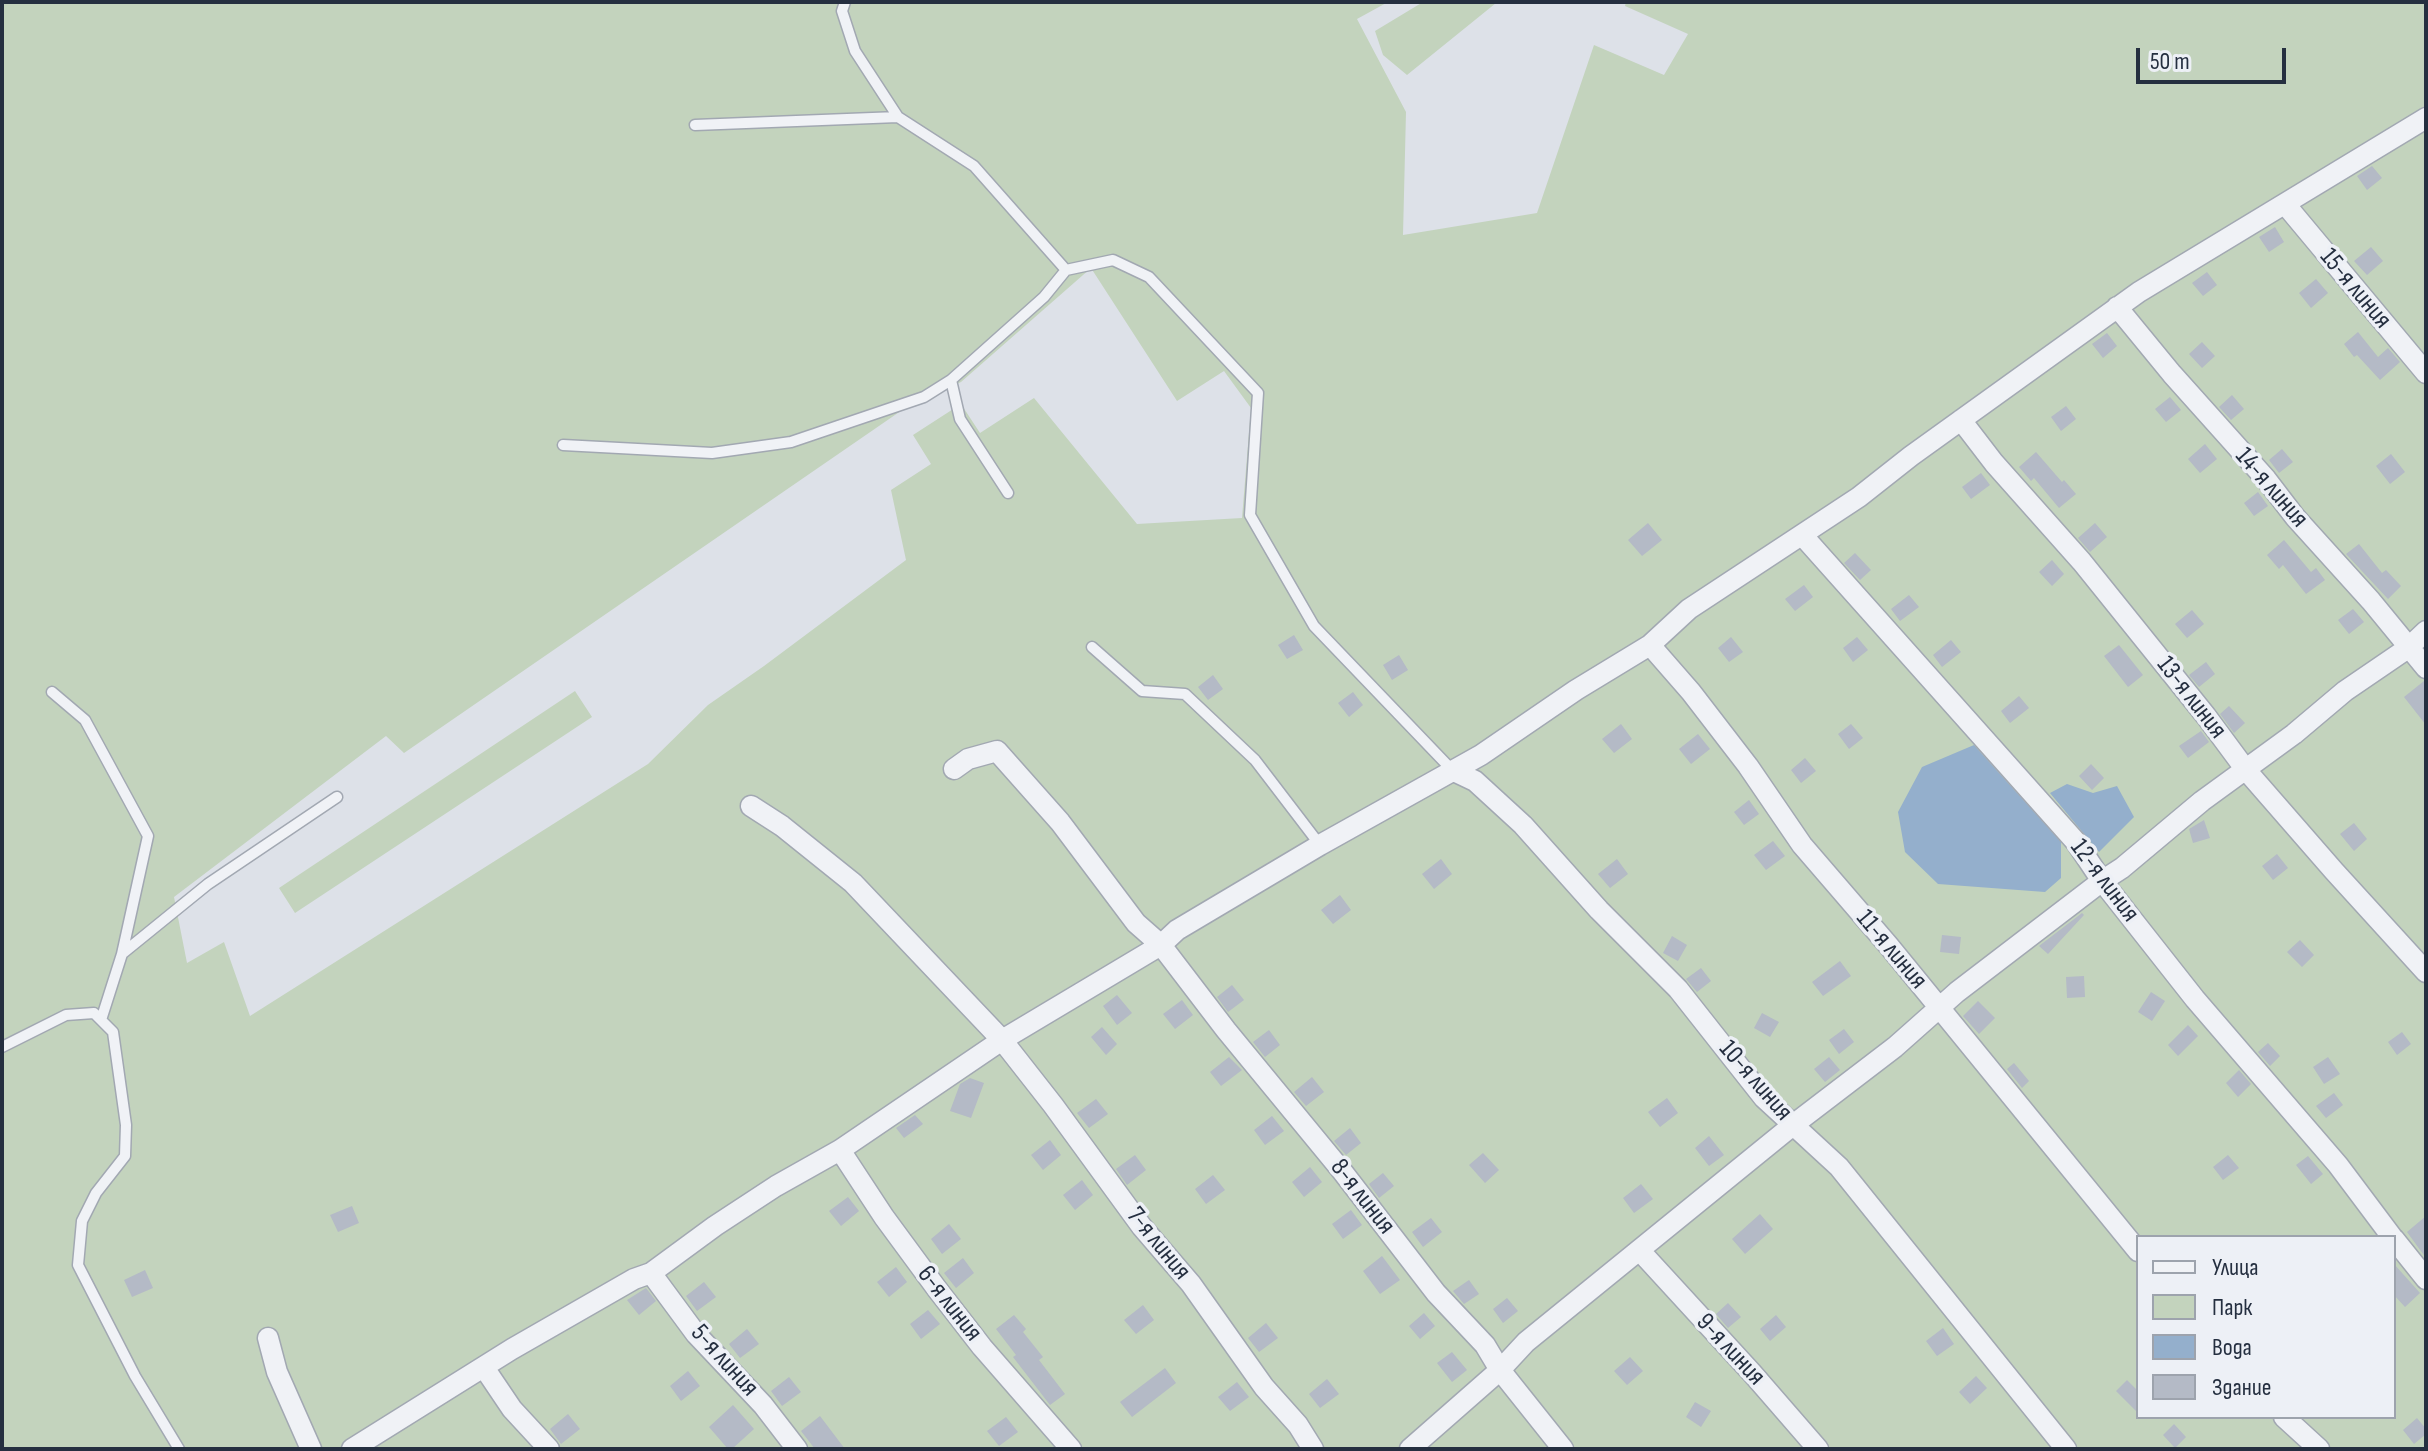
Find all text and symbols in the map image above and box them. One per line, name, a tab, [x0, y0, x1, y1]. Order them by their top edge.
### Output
scale bar	[2140, 32, 2290, 82]
text: 50 m	[2150, 47, 2190, 76]
street label: 15-я линия	[2312, 243, 2398, 335]
street label: 14-я линия	[2228, 442, 2314, 534]
street label: 13-я линия	[2149, 651, 2233, 745]
street label: 12-я линия	[2063, 833, 2145, 929]
street label: 11-я линия	[1849, 904, 1933, 996]
street label: 10-я линия	[1712, 1034, 1798, 1128]
street label: 8-я линия	[1323, 1153, 1401, 1241]
street label: 7-я линия	[1119, 1201, 1197, 1287]
legend	[2136, 1235, 2396, 1419]
text: Улица	[2212, 1253, 2258, 1282]
street label: 6-я линия	[910, 1260, 988, 1348]
text: Парк	[2212, 1293, 2252, 1322]
street label: 9-я линия	[1689, 1307, 1771, 1393]
street label: 5-я линия	[684, 1319, 764, 1403]
text: Вода	[2212, 1333, 2252, 1362]
text: Здание	[2212, 1373, 2271, 1402]

